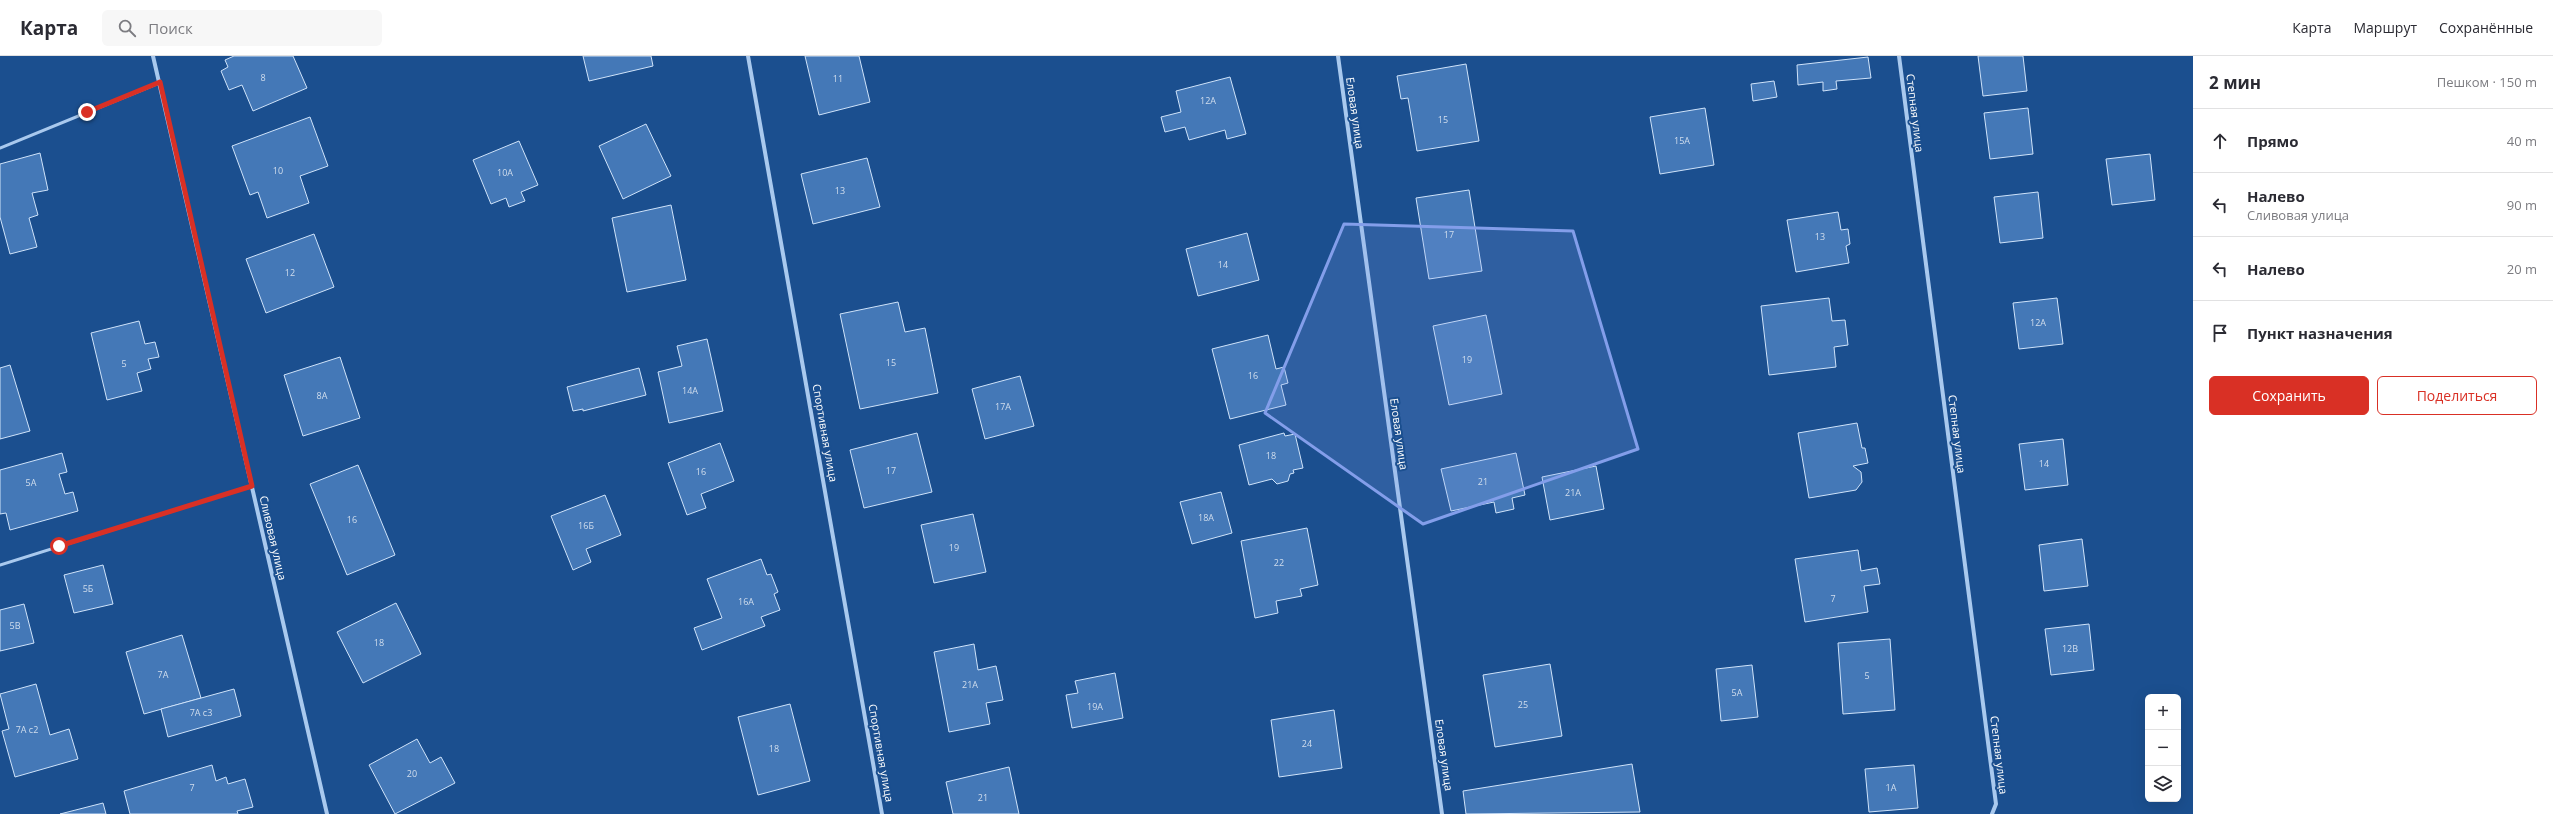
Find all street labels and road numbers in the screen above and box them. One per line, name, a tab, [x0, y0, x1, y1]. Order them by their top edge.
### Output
street label: Степная улица	[1903, 73, 1928, 153]
street label: Еловая улица	[1343, 76, 1368, 150]
street label: Спортивная улица	[809, 383, 842, 483]
street label: Степная улица	[1945, 394, 1970, 474]
street label: Еловая улица	[1387, 397, 1412, 471]
street label: Сливовая улица	[256, 494, 291, 582]
street label: Спортивная улица	[865, 703, 898, 803]
street label: Степная улица	[1987, 715, 2012, 795]
street label: Еловая улица	[1432, 718, 1457, 792]

